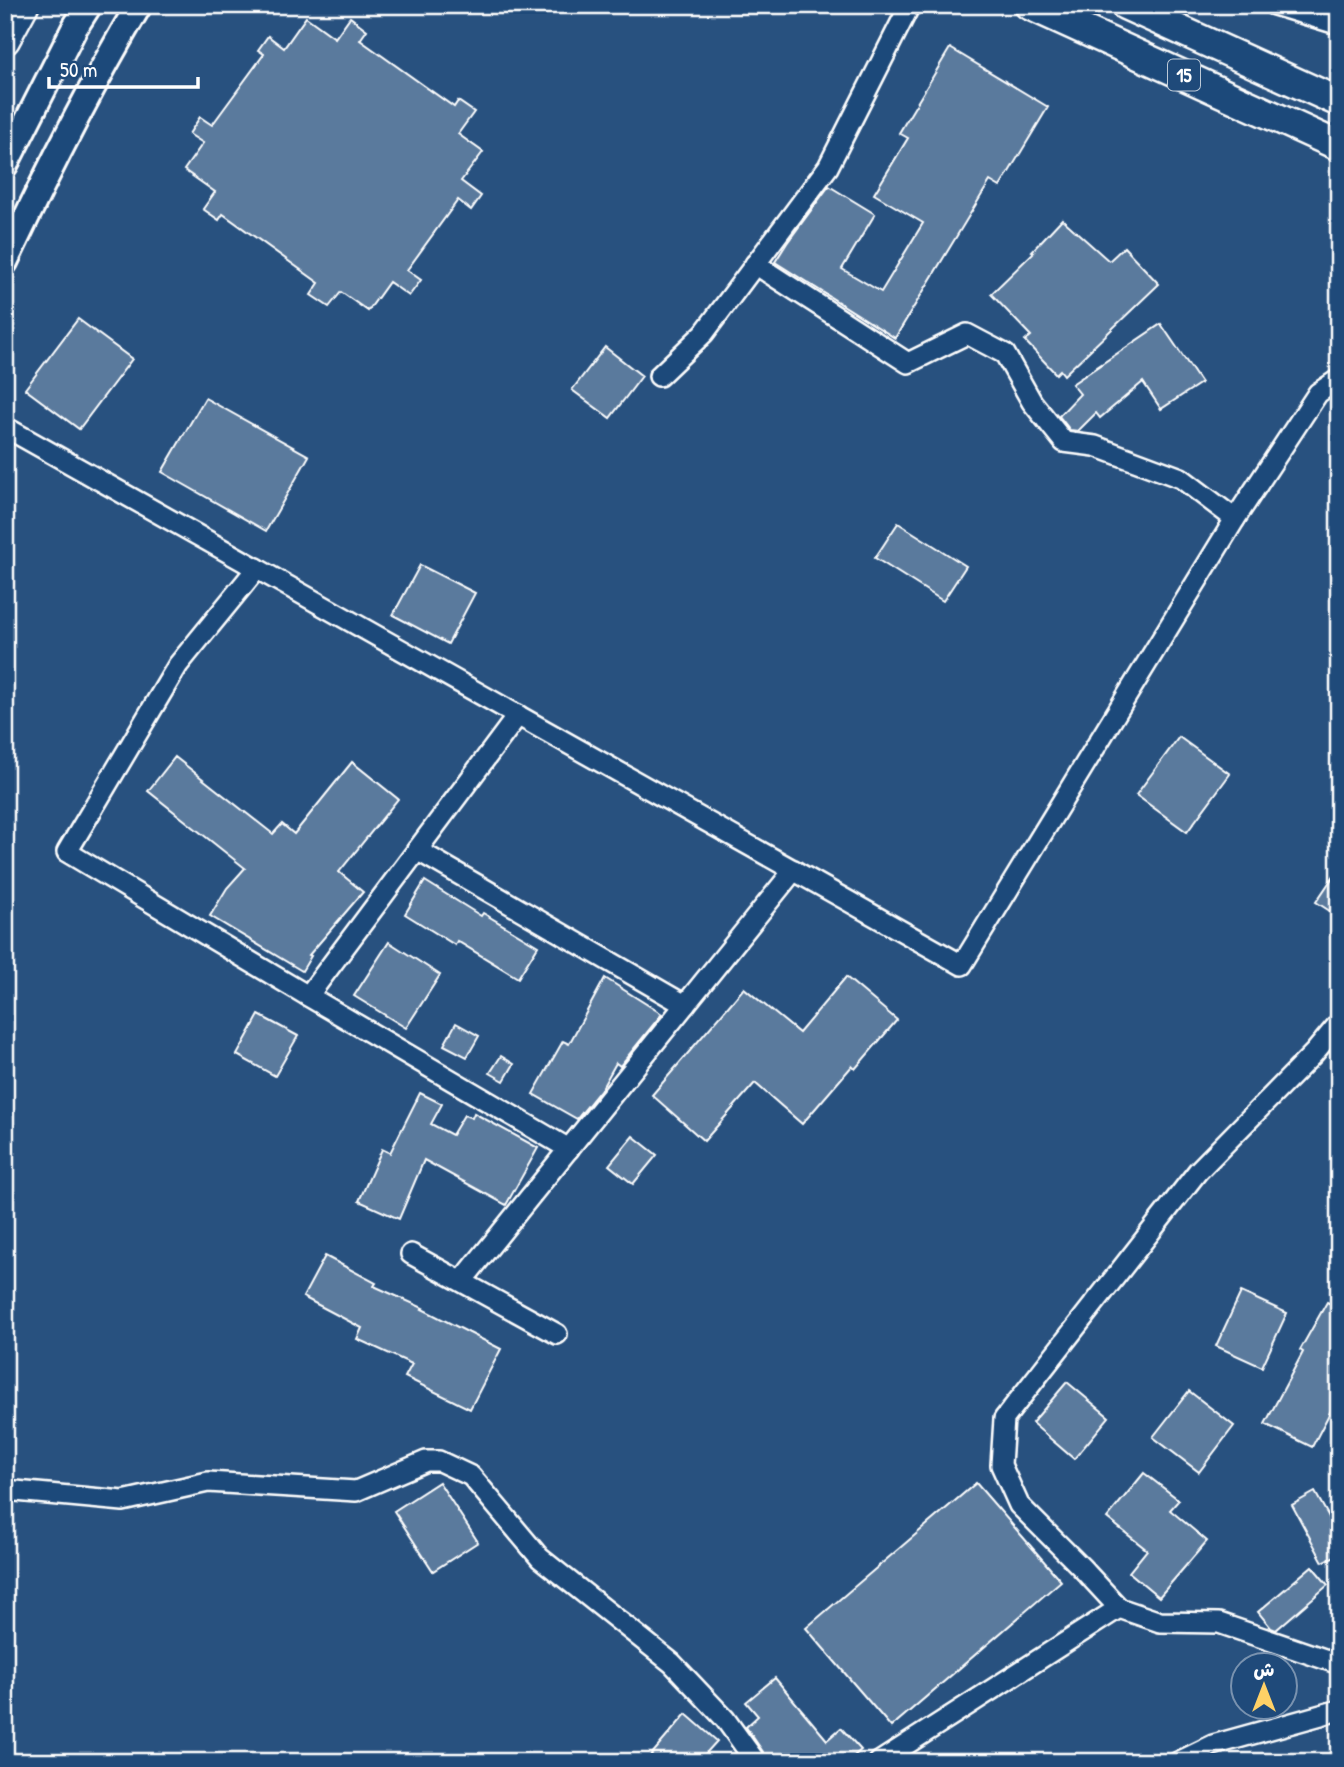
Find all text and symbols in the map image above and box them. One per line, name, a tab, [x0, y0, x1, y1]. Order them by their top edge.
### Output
scale bar	[49, 46, 198, 90]
text: 50 m	[60, 55, 97, 84]
road number: 15	[1168, 60, 1200, 90]
north arrow	[1228, 1652, 1298, 1722]
text: ش	[1254, 1656, 1275, 1682]

